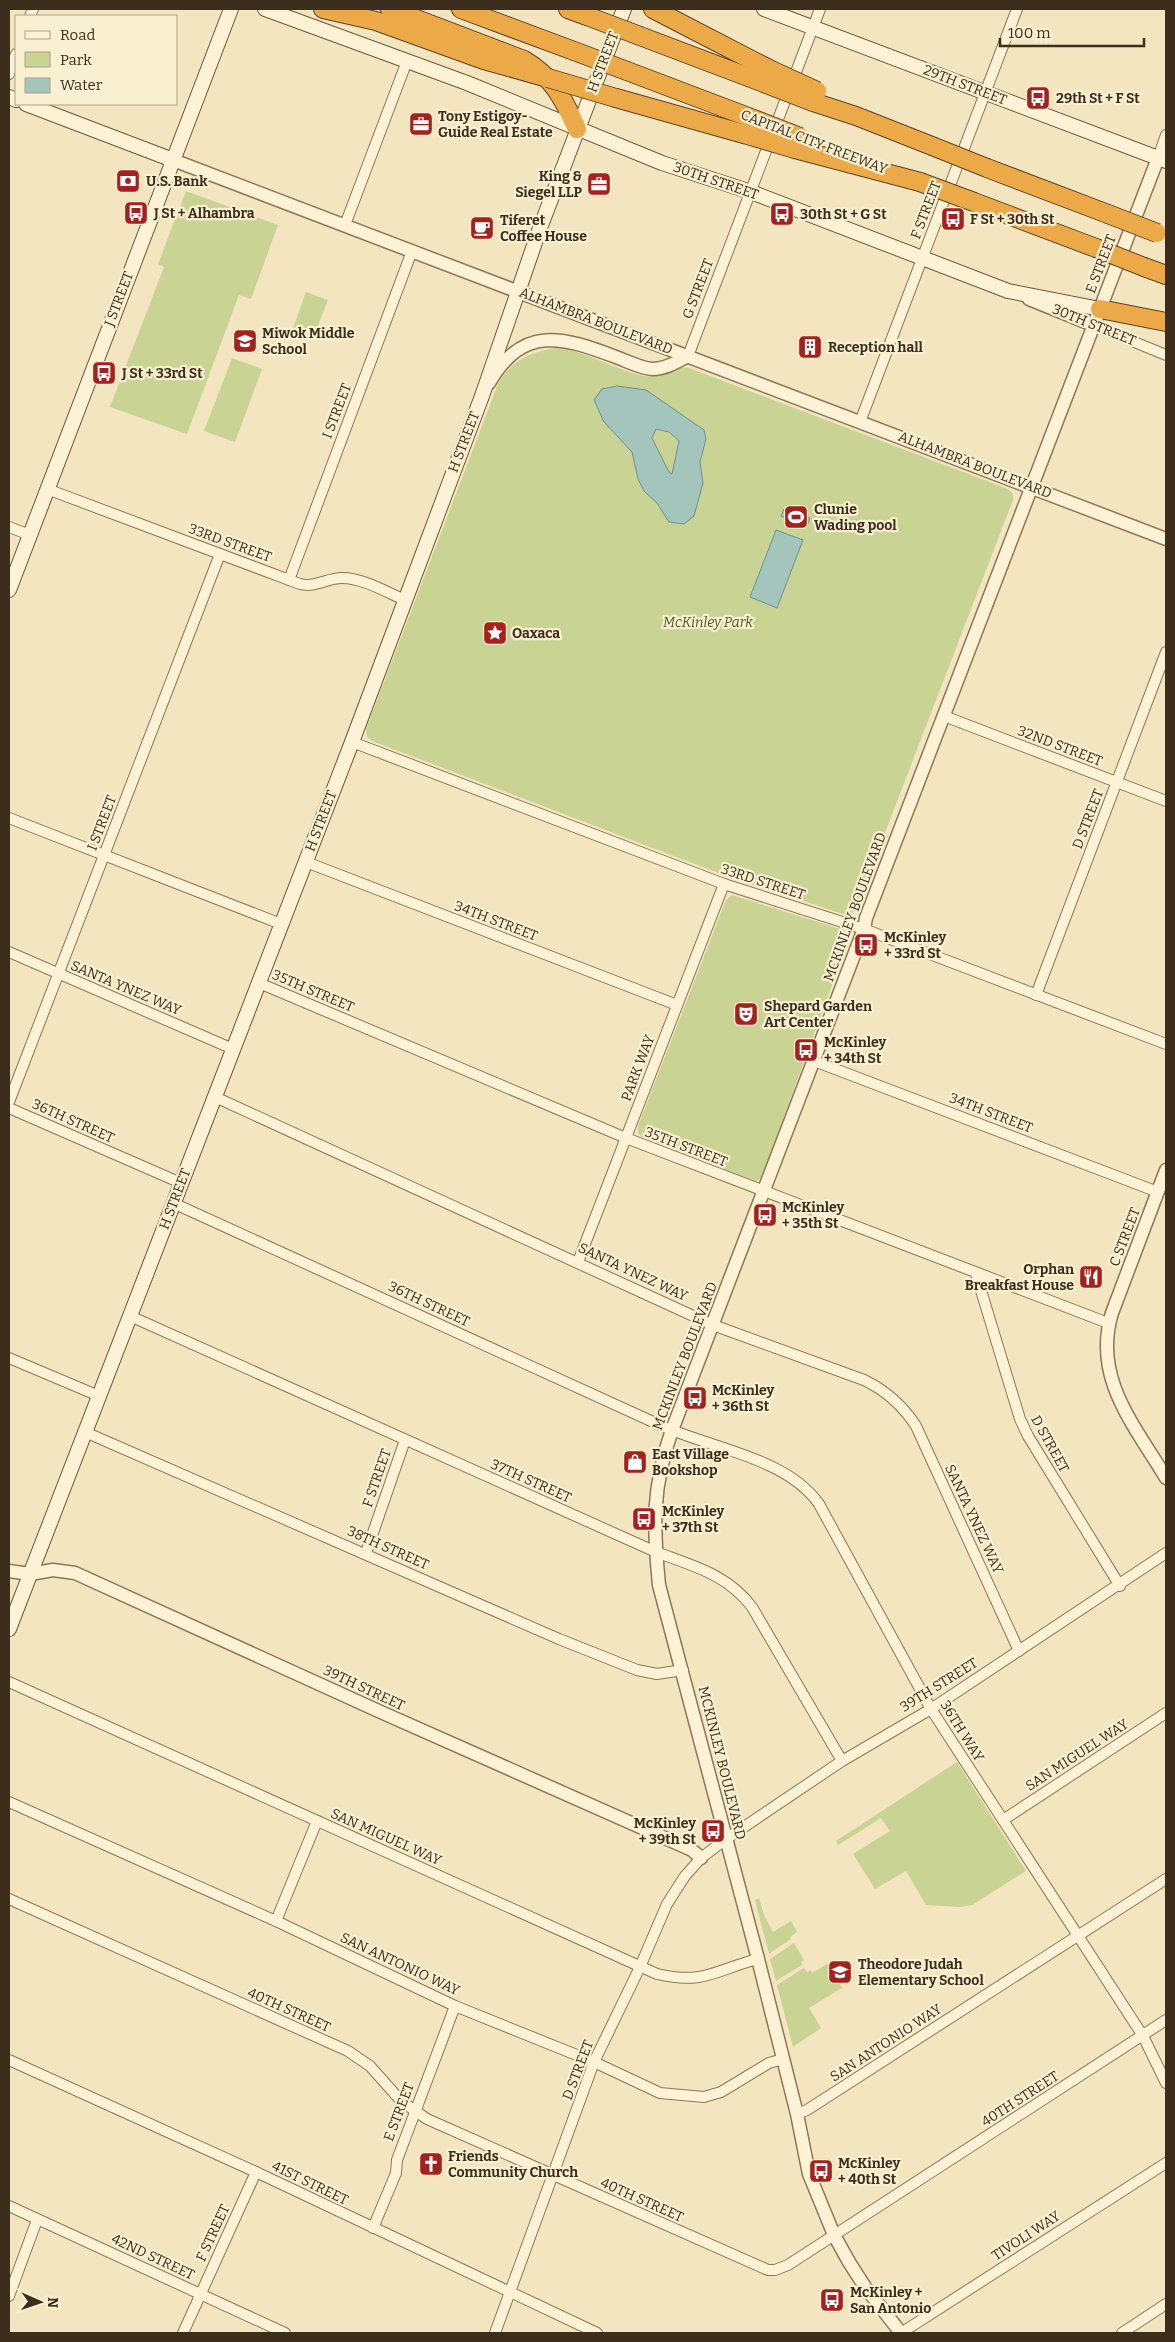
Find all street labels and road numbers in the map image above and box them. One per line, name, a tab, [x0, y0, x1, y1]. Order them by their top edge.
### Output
street label: H STREET	[584, 29, 622, 95]
street label: 29TH STREET	[921, 61, 1009, 109]
street label: CAPITAL CITY FREEWAY	[738, 106, 890, 178]
street label: 30TH STREET	[671, 159, 761, 203]
street label: F STREET	[907, 179, 945, 241]
street label: E STREET	[1082, 232, 1120, 296]
street label: G STREET	[679, 256, 717, 322]
street label: J STREET	[100, 269, 137, 330]
street label: ALHAMBRA BOULEVARD	[517, 284, 675, 358]
street label: 30TH STREET	[1050, 300, 1138, 350]
street label: I STREET	[319, 381, 355, 441]
street label: H STREET	[445, 409, 483, 475]
street label: ALHAMBRA BOULEVARD	[896, 428, 1054, 502]
street label: 33RD STREET	[186, 520, 274, 566]
street label: 32ND STREET	[1015, 722, 1105, 770]
street label: D STREET	[1069, 787, 1107, 851]
street label: H STREET	[302, 788, 340, 854]
street label: I STREET	[84, 793, 120, 853]
street label: MCKINLEY BOULEVARD	[820, 830, 890, 984]
street label: 33RD STREET	[719, 860, 807, 904]
street label: 34TH STREET	[452, 897, 540, 945]
street label: SANTA YNEZ WAY	[68, 957, 184, 1019]
street label: 35TH STREET	[269, 966, 357, 1016]
street label: PARK WAY	[618, 1032, 658, 1104]
street label: 34TH STREET	[947, 1089, 1035, 1137]
street label: 36TH STREET	[29, 1095, 117, 1147]
street label: 35TH STREET	[642, 1123, 730, 1171]
street label: H STREET	[156, 1166, 194, 1232]
street label: C STREET	[1106, 1205, 1144, 1269]
street label: SANTA YNEZ WAY	[576, 1239, 690, 1305]
street label: 36TH STREET	[386, 1278, 472, 1330]
street label: MCKINLEY BOULEVARD	[649, 1279, 721, 1433]
street label: D STREET	[1027, 1412, 1073, 1476]
street label: F STREET	[359, 1447, 395, 1509]
street label: 37TH STREET	[488, 1456, 574, 1506]
street label: SANTA YNEZ WAY	[941, 1462, 1007, 1576]
street label: 38TH STREET	[345, 1522, 431, 1574]
street label: 39TH STREET	[897, 1654, 981, 1716]
street label: 39TH STREET	[321, 1662, 407, 1714]
street label: MCKINLEY BOULEVARD	[695, 1684, 749, 1842]
street label: 36TH WAY	[937, 1697, 987, 1765]
street label: SAN MIGUEL WAY	[1022, 1715, 1132, 1795]
street label: SAN MIGUEL WAY	[328, 1805, 444, 1869]
street label: SAN ANTONIO WAY	[338, 1929, 462, 1999]
street label: 40TH STREET	[245, 1984, 333, 2036]
street label: SAN ANTONIO WAY	[827, 2001, 945, 2085]
street label: D STREET	[559, 2038, 597, 2102]
street label: 40TH STREET	[978, 2068, 1062, 2130]
street label: E STREET	[380, 2080, 418, 2144]
street label: 41ST STREET	[269, 2157, 351, 2209]
street label: 40TH STREET	[598, 2174, 686, 2226]
street label: F STREET	[192, 2202, 234, 2264]
street label: TIVOLI WAY	[989, 2208, 1063, 2264]
street label: 42ND STREET	[109, 2230, 197, 2284]

